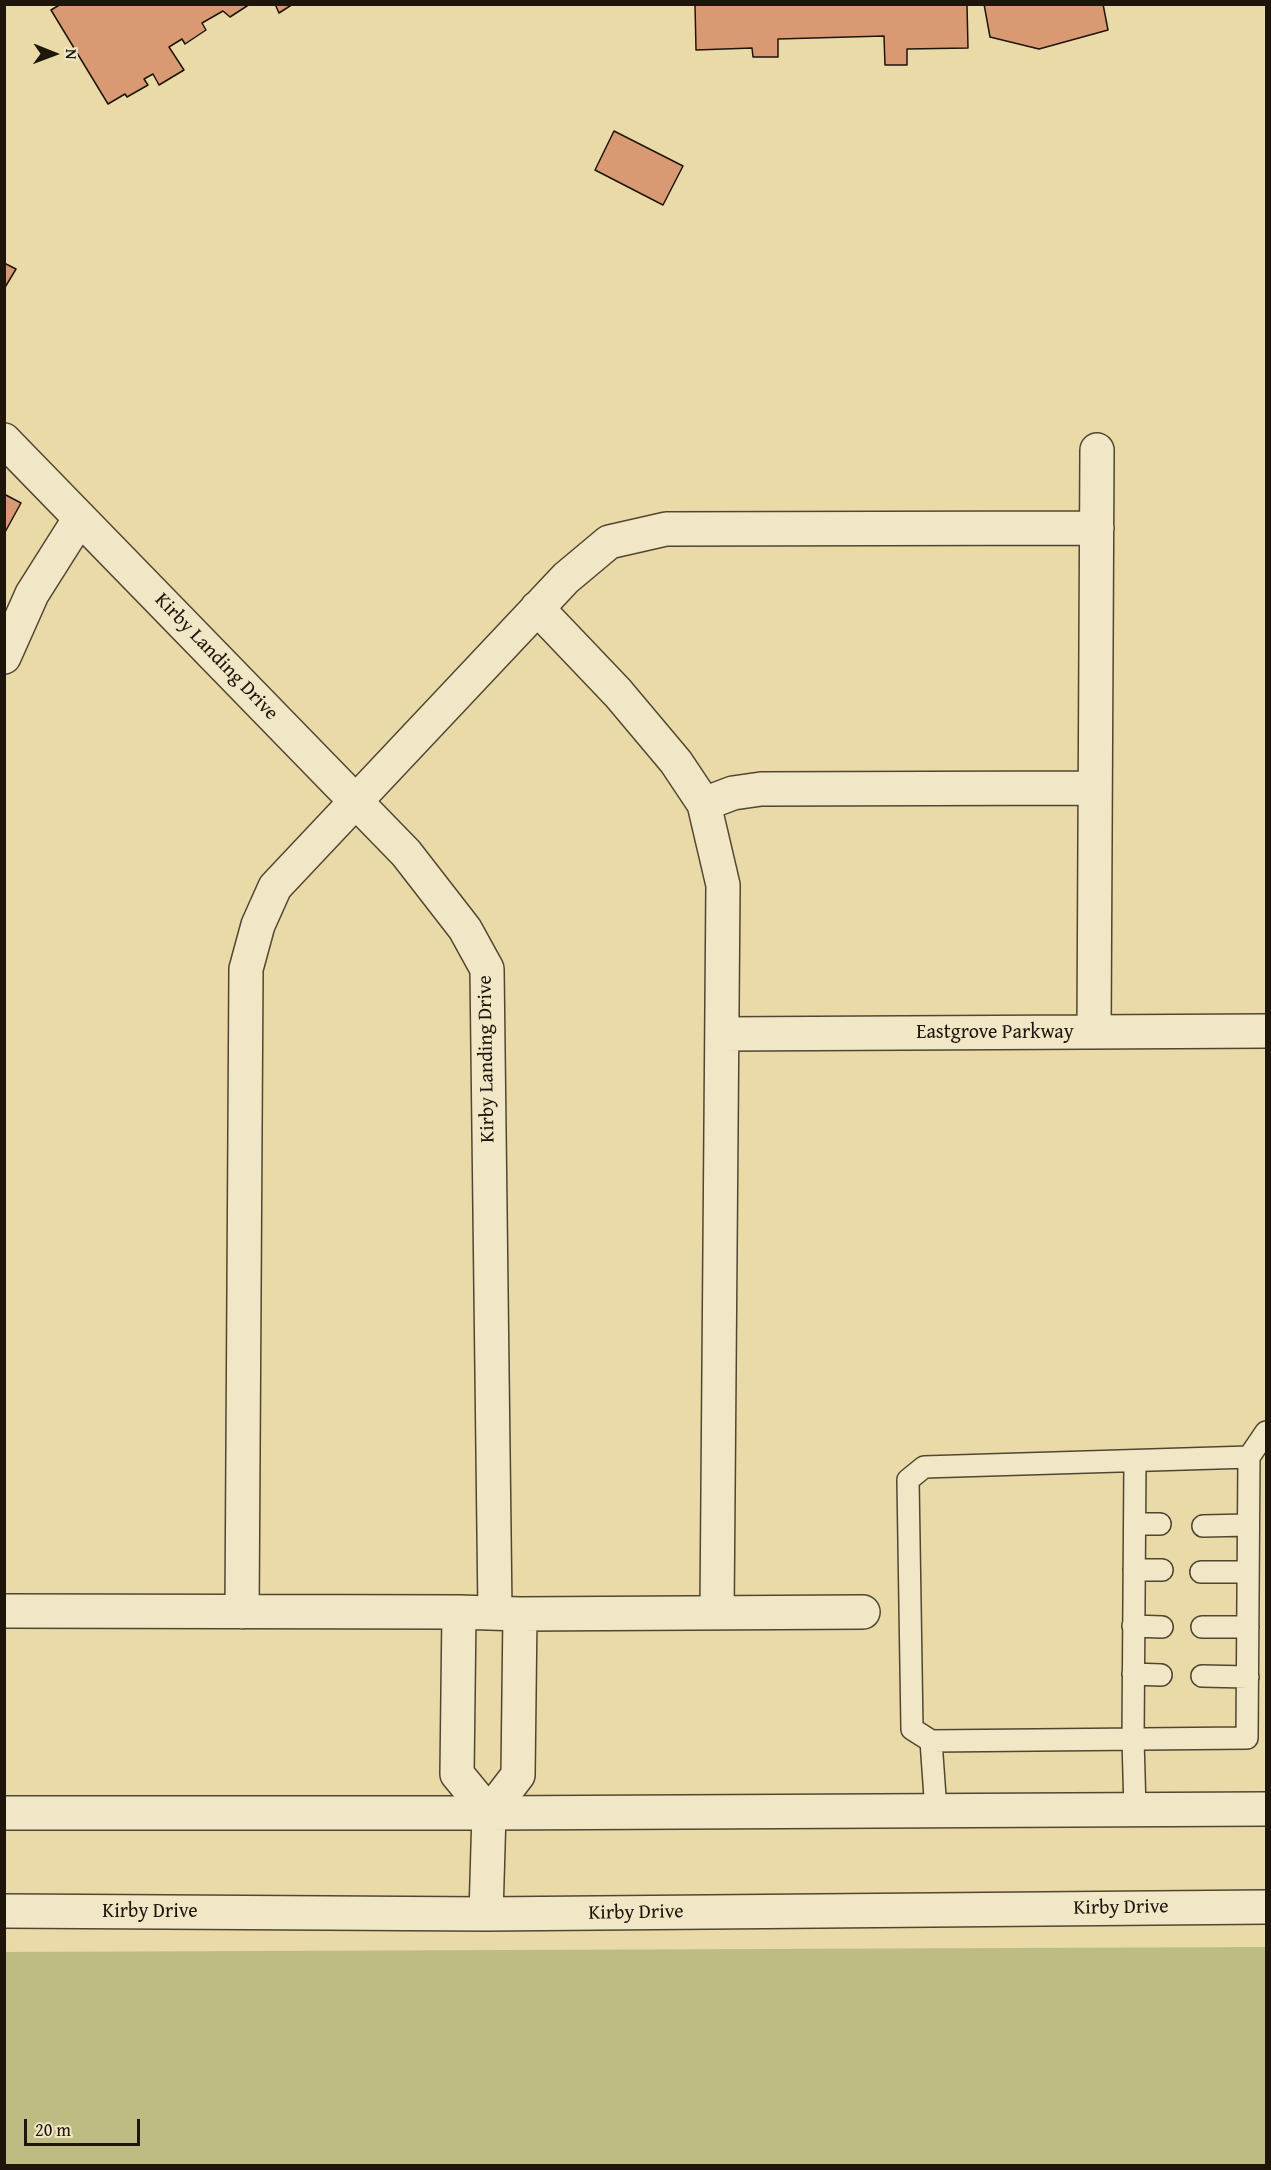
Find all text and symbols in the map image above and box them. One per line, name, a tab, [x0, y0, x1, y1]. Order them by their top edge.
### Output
north arrow	[24, 24, 84, 84]
text: N	[60, 49, 84, 60]
street label: Kirby Landing Drive	[149, 588, 283, 726]
street label: Kirby Landing Drive	[474, 975, 500, 1143]
street label: Eastgrove Parkway	[916, 1021, 1074, 1045]
street label: Kirby Drive	[1073, 1895, 1169, 1921]
street label: Kirby Drive	[102, 1900, 198, 1924]
street label: Kirby Drive	[588, 1900, 684, 1926]
scale bar	[27, 2107, 142, 2145]
text: 20 m	[35, 2116, 71, 2143]

